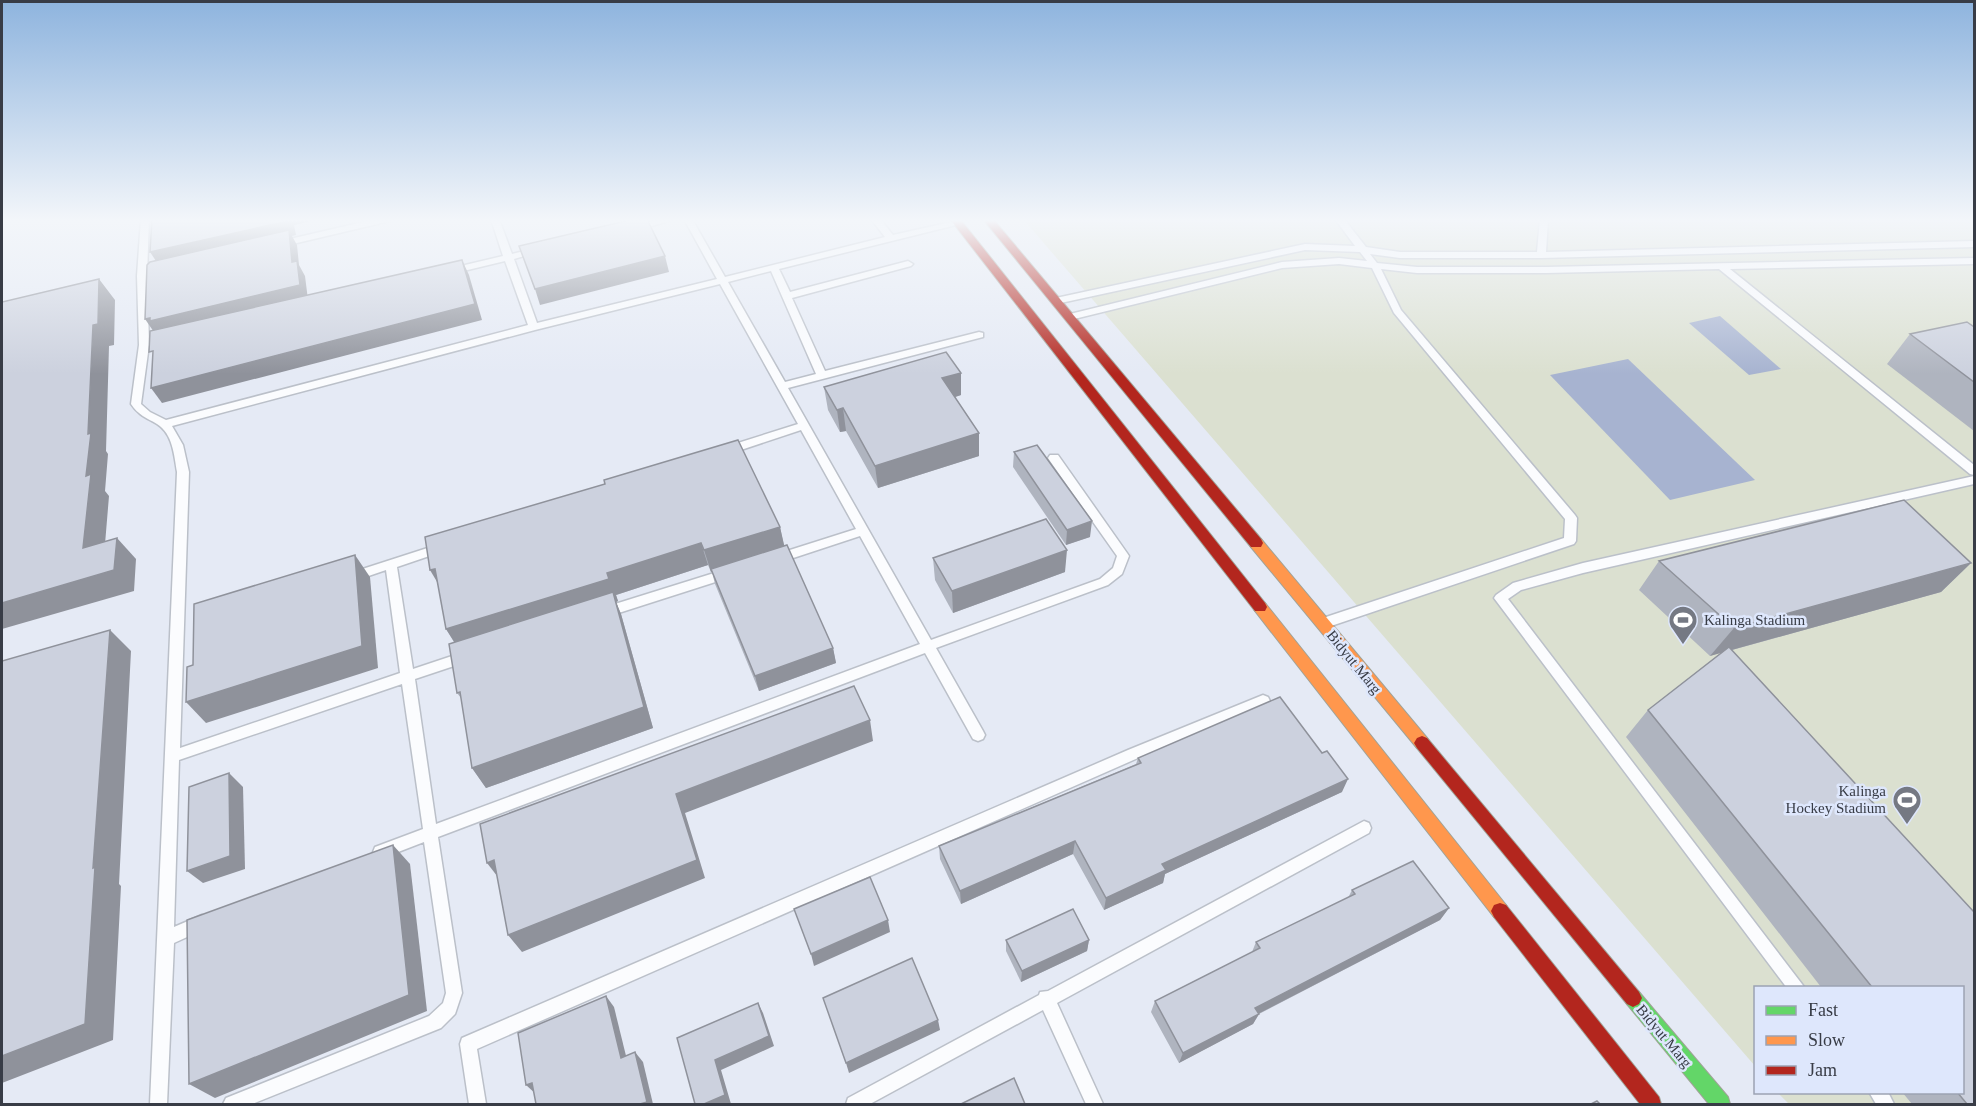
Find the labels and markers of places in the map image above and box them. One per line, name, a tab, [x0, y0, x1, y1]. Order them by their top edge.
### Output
sports icon: Kalinga Stadium	[1667, 604, 1699, 646]
place label: Kalinga Stadium	[1704, 612, 1806, 628]
place label: Kalinga Hockey Stadium	[1786, 783, 1886, 816]
sports icon: Kalinga Hockey Stadium	[1891, 784, 1923, 826]

